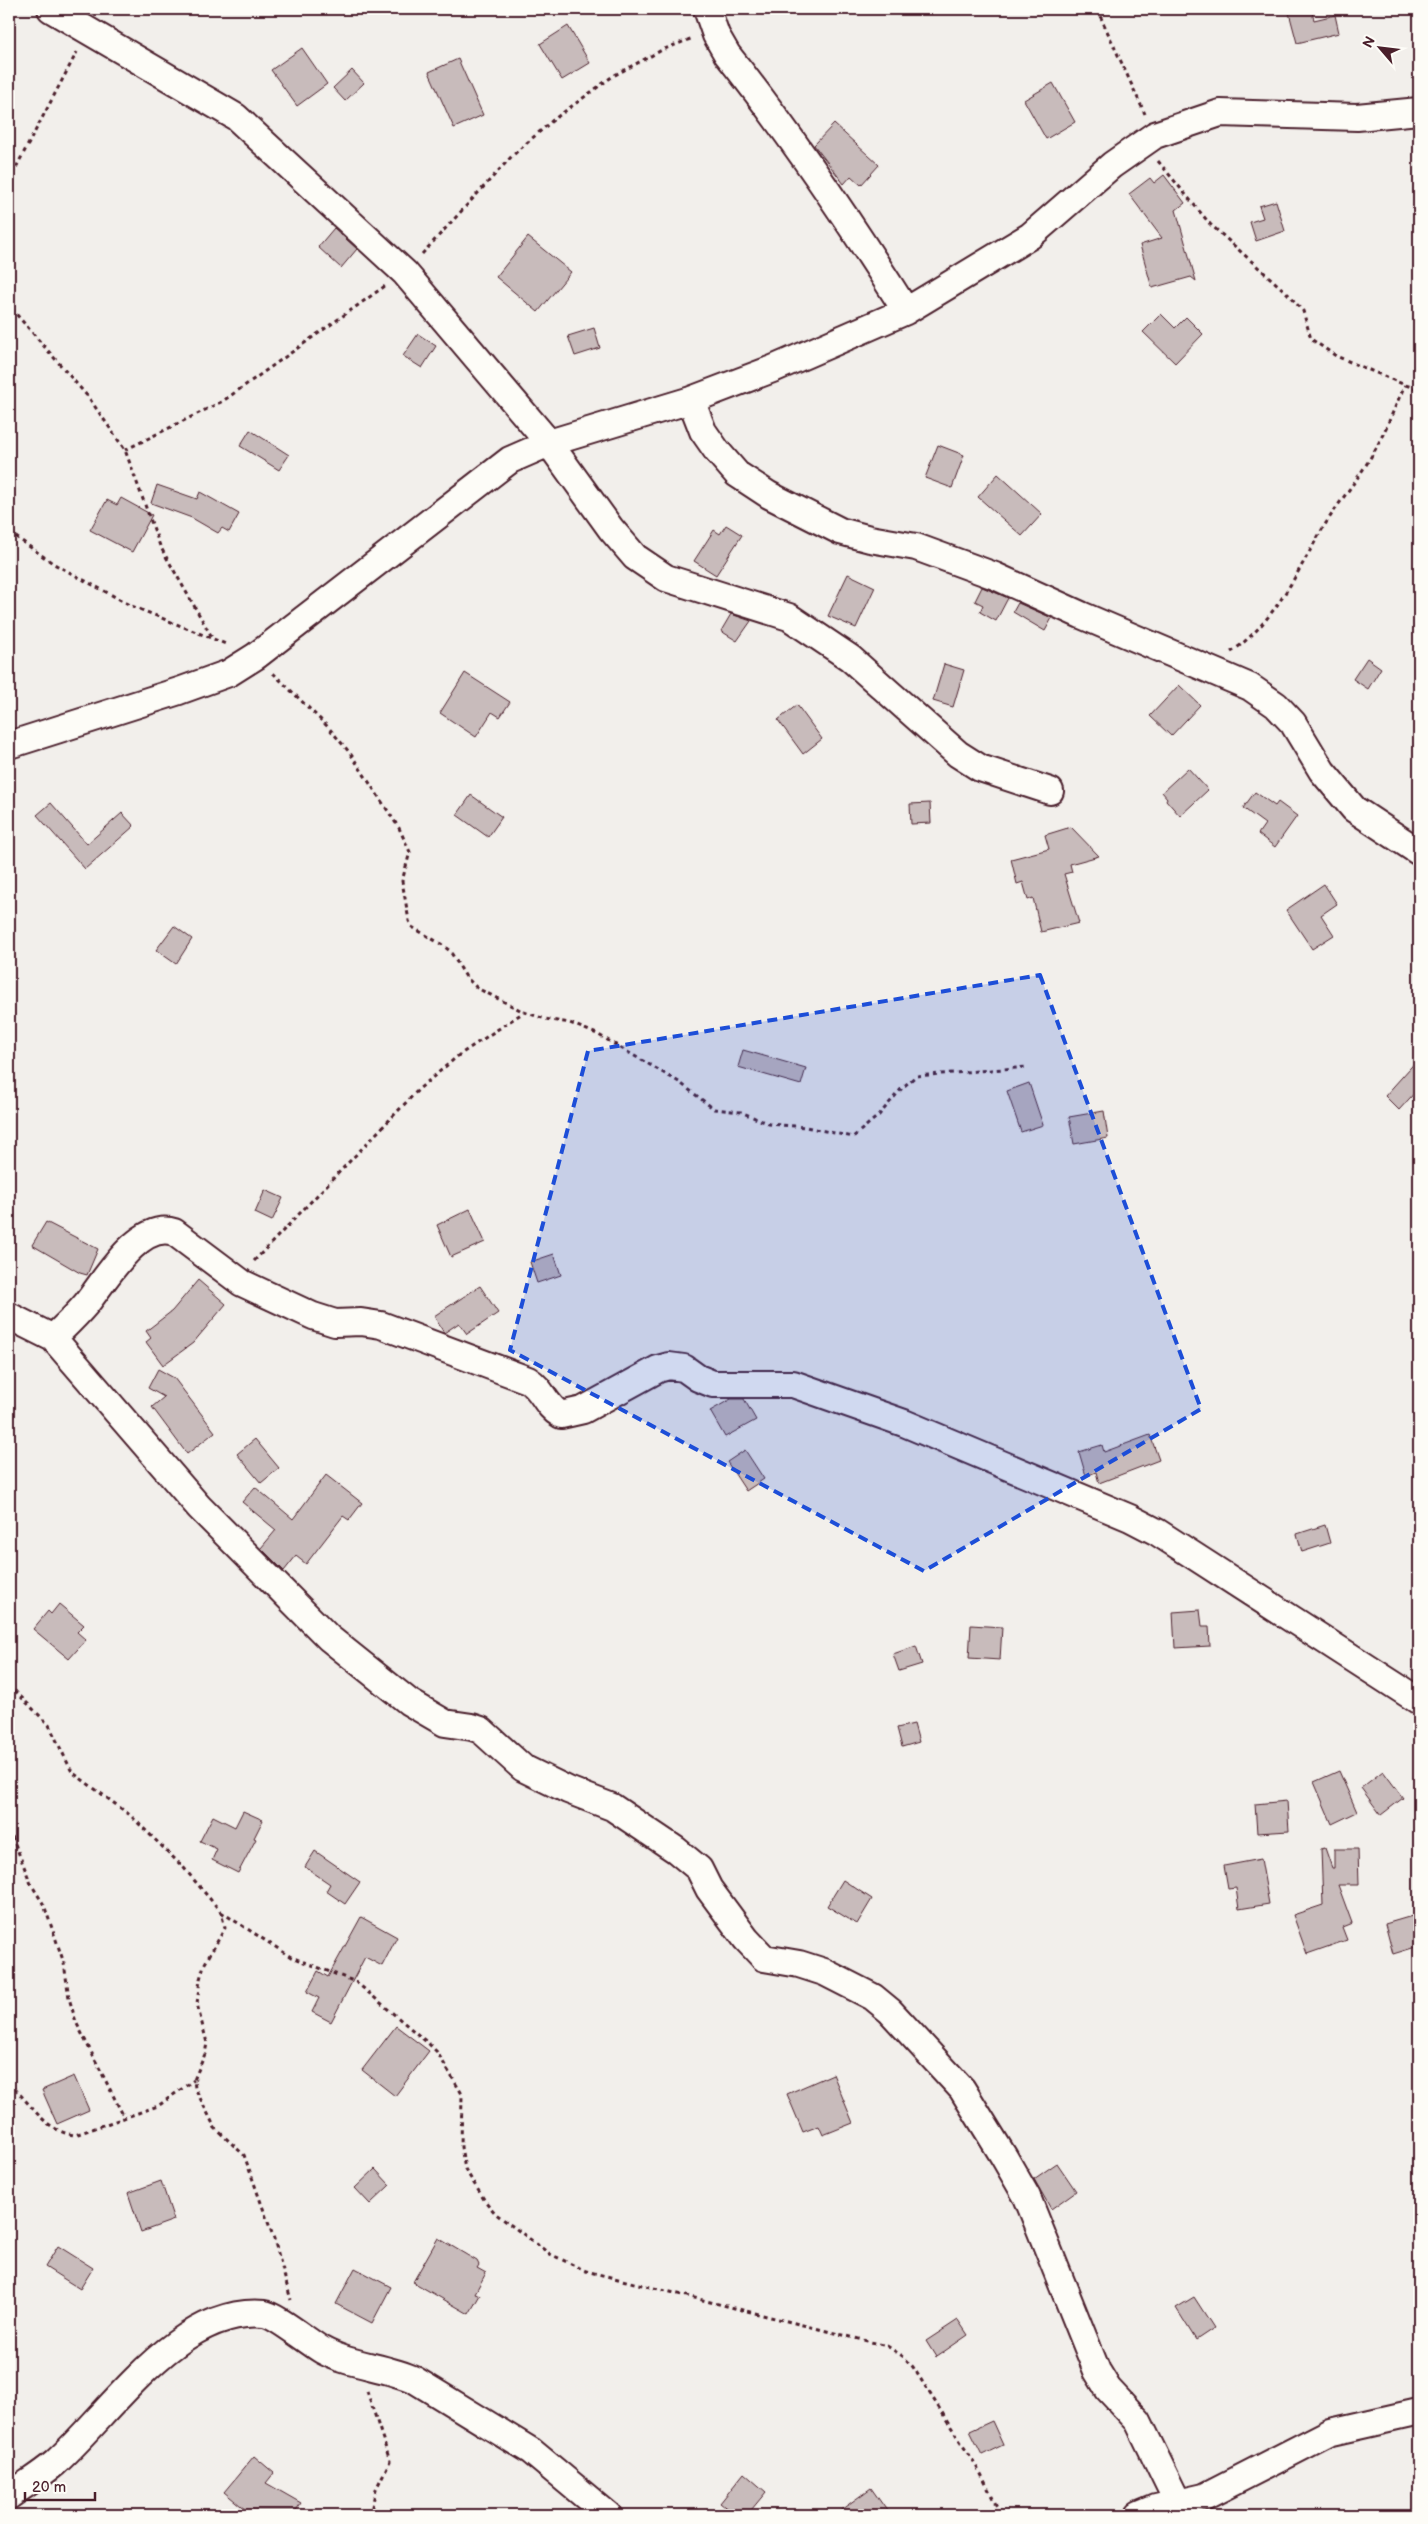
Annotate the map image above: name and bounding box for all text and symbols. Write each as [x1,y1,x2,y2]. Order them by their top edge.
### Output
north arrow [1356,22,1406,72]
text: N [1359,33,1379,51]
scale bar [25,2469,95,2501]
text: 20 m [32,2478,66,2497]

